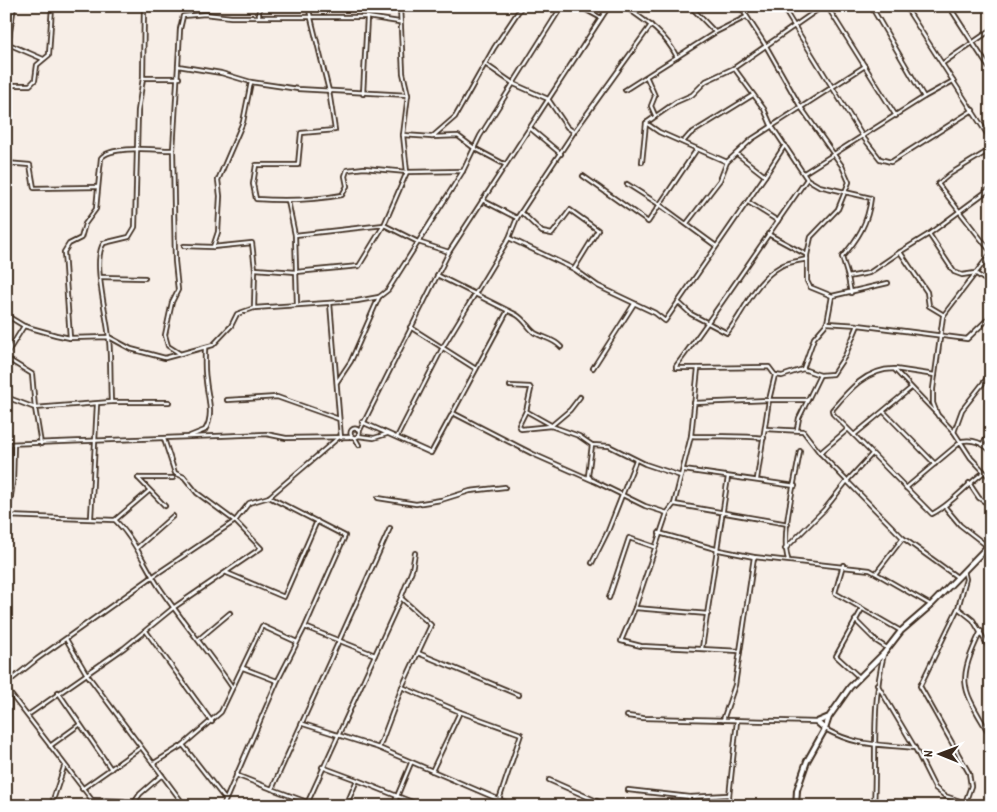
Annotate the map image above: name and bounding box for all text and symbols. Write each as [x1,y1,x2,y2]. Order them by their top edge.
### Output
north arrow [914,730,964,780]
text: N [919,750,939,757]

